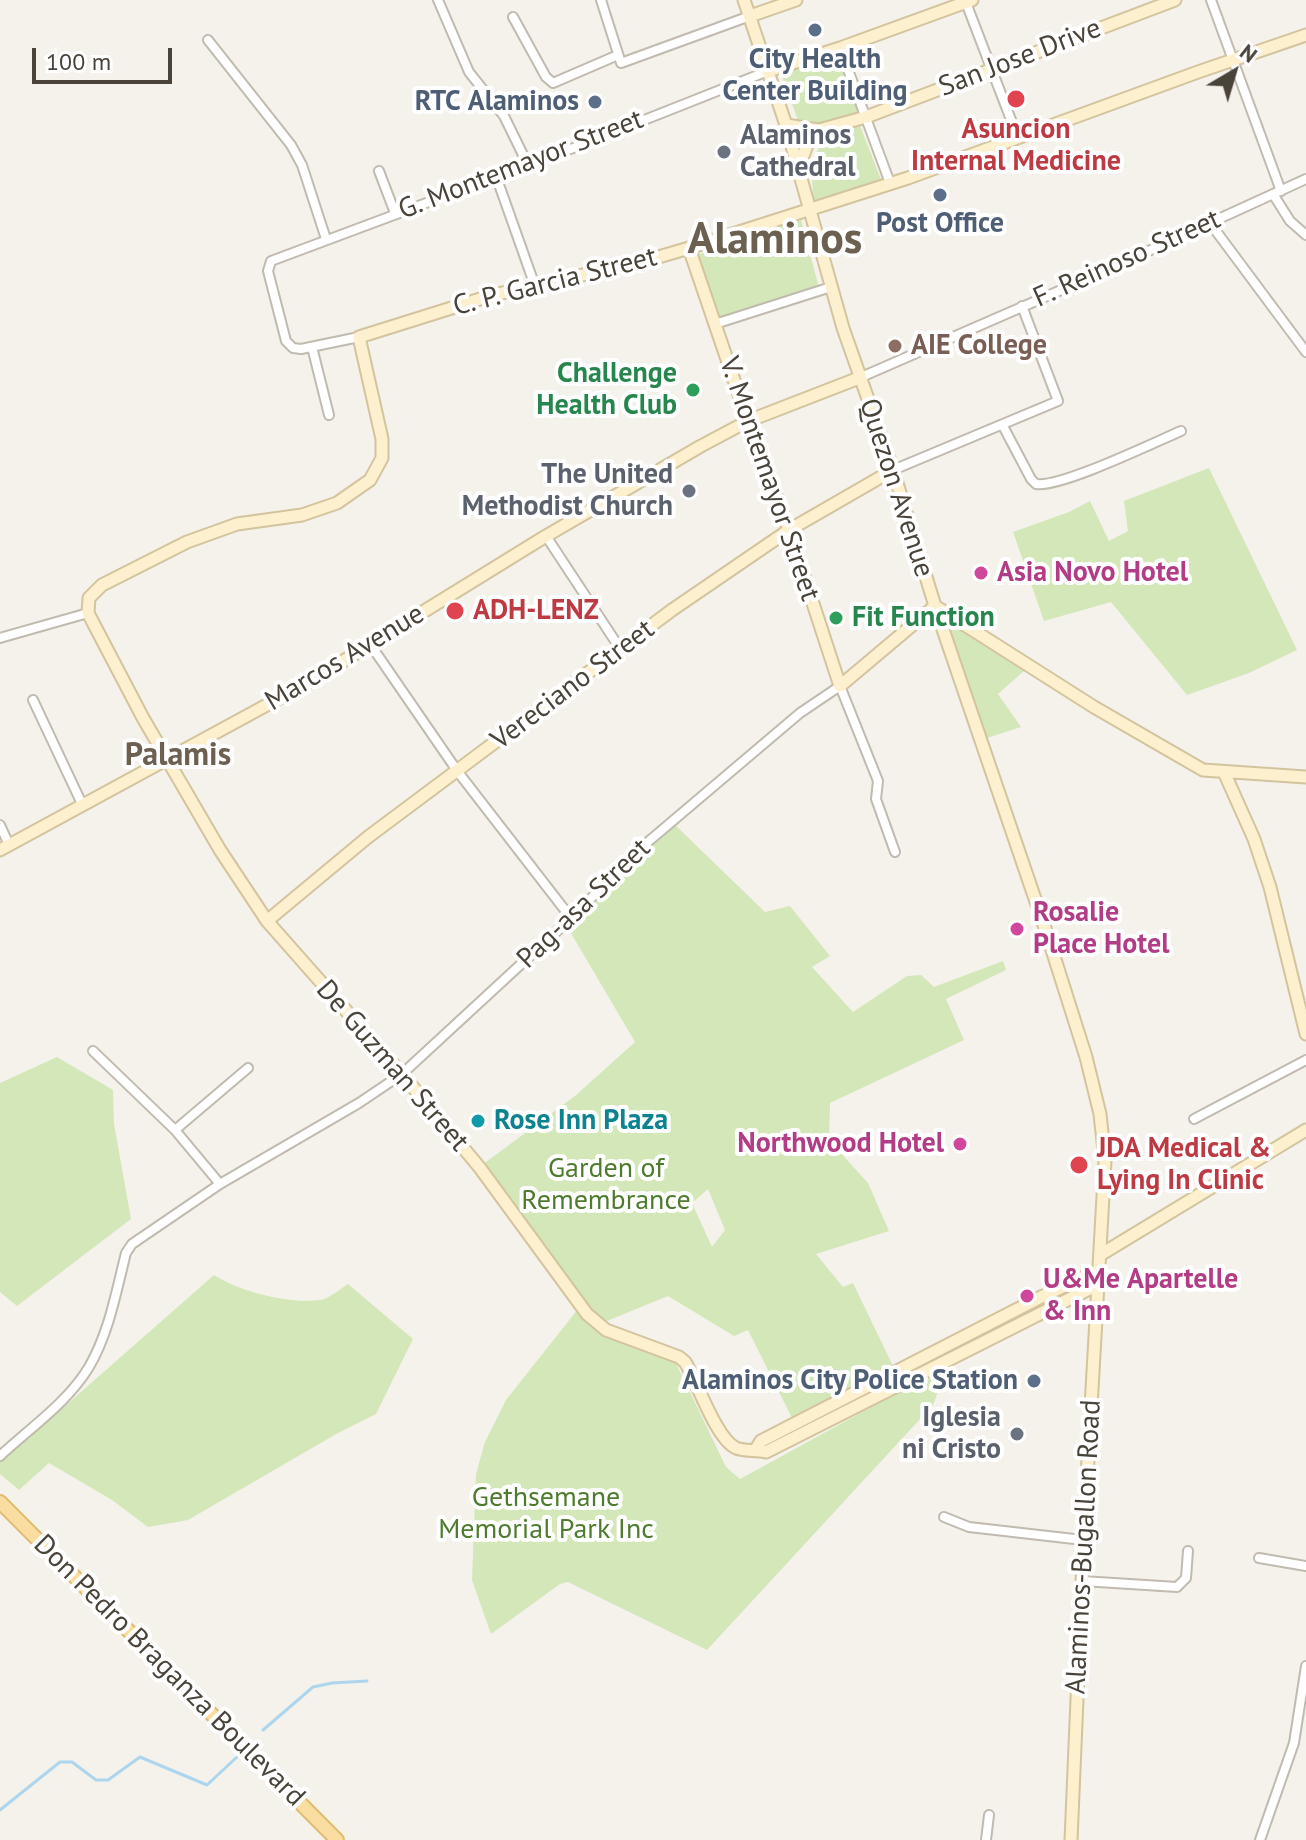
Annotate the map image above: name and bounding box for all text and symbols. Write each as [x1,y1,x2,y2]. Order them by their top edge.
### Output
street label: San Jose Drive [934,12,1106,104]
marker: City Health Center Building [806,21,824,39]
scale bar [36,32,176,82]
north arrow [1194,32,1274,112]
text: N [1234,38,1263,69]
place label: City Health Center Building [722,43,908,109]
text: 100 m [46,46,111,77]
place label: RTC Alaminos [415,85,579,119]
marker: Asuncion Internal Medicine [1005,88,1027,110]
marker: RTC Alaminos [586,93,604,111]
street label: G. Montemayor Street [394,103,648,227]
place label: Asuncion Internal Medicine [911,113,1121,179]
place label: Alaminos Cathedral [740,119,856,185]
marker: Alaminos Cathedral [715,143,733,161]
marker: Post Office [931,186,949,204]
street label: F. Reinoso Street [1028,203,1226,315]
place label: Post Office [876,207,1004,241]
district label: Alaminos [688,214,862,266]
street label: C. P. Garcia Street [450,240,660,324]
place label: AIE College [911,329,1047,363]
marker: AIE College [886,337,904,355]
street label: V. Montemayor Street [712,353,826,605]
place label: Challenge Health Club [536,357,677,423]
marker: Challenge Health Club [684,381,702,399]
street label: Quezon Avenue [851,395,941,581]
place label: The United Methodist Church [462,458,673,524]
marker: The United Methodist Church [680,482,698,500]
place label: Asia Novo Hotel [997,556,1188,590]
marker: Asia Novo Hotel [972,564,990,582]
place label: ADH-LENZ [473,594,599,628]
street label: Marcos Avenue [260,597,430,719]
marker: ADH-LENZ [444,600,466,622]
place label: Fit Function [852,601,995,635]
marker: Fit Function [827,609,845,627]
street label: Vereciano Street [485,613,661,757]
district label: Palamis [125,737,231,775]
street label: Pag-asa Street [510,832,658,976]
place label: Rosalie Place Hotel [1033,896,1169,962]
marker: Rosalie Place Hotel [1008,920,1026,938]
street label: De Guzman Street [309,974,475,1158]
place label: Rose Inn Plaza [494,1104,668,1138]
marker: Rose Inn Plaza [469,1112,487,1130]
place label: Northwood Hotel [737,1127,944,1161]
place label: JDA Medical & Lying In Clinic [1097,1132,1271,1198]
marker: Northwood Hotel [951,1135,969,1153]
park label: Garden of Remembrance [521,1152,691,1218]
marker: JDA Medical & Lying In Clinic [1068,1154,1090,1176]
place label: U&Me Apartelle & Inn [1043,1263,1238,1329]
marker: U&Me Apartelle & Inn [1018,1287,1036,1305]
place label: Alaminos City Police Station [682,1364,1018,1398]
marker: Alaminos City Police Station [1025,1372,1043,1390]
street label: Alaminos-Bugallon Road [1060,1399,1108,1695]
place label: Iglesia ni Cristo [902,1401,1001,1467]
marker: Iglesia ni Cristo [1008,1425,1026,1443]
park label: Gethsemane Memorial Park Inc [438,1481,654,1547]
street label: Don Pedro Braganza Boulevard [26,1528,312,1814]

